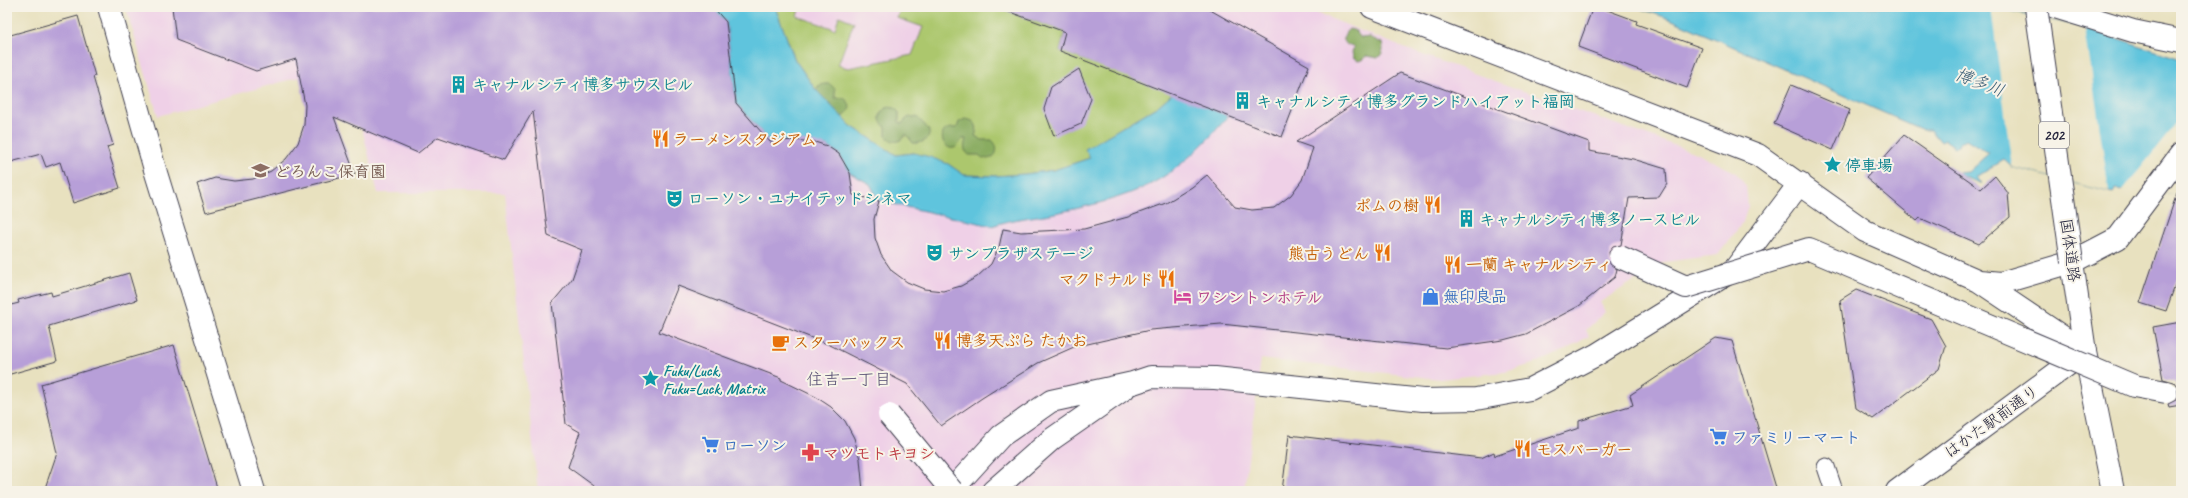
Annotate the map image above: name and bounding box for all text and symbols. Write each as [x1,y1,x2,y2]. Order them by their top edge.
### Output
water label: 博多川 [1952,64,2007,101]
building icon: キャナルシティ博多サウスビル [449,74,469,94]
place label: キャナルシティ博多サウスビル [472,75,693,95]
building icon: キャナルシティ博多グランドハイアット福岡 [1233,91,1253,111]
place label: キャナルシティ博多グランドハイアット福岡 [1256,92,1575,112]
road number: 202 [2039,122,2069,148]
restaurant icon: ラーメンスタジアム [650,129,670,149]
place label: ラーメンスタジアム [673,130,817,150]
place icon: 停車場 [1822,155,1842,175]
place label: 停車場 [1845,156,1893,176]
school or university icon: どろんこ保育園 [251,161,271,181]
place label: どろんこ保育園 [274,162,386,182]
theatre icon: ローソン・ユナイテッドシネマ [665,188,685,208]
place label: ローソン・ユナイテッドシネマ [688,189,912,209]
restaurant icon: ポムの樹 [1422,195,1442,215]
place label: ポムの樹 [1355,196,1419,216]
building icon: キャナルシティ博多ノースビル [1456,209,1476,229]
place label: キャナルシティ博多ノースビル [1479,210,1700,230]
street label: 国体道路 [2056,217,2084,283]
theatre icon: サンプラザステージ [925,243,945,263]
restaurant icon: 熊古うどん [1372,243,1392,263]
place label: サンプラザステージ [948,244,1093,264]
place label: 熊古うどん [1288,244,1369,264]
restaurant icon: 一蘭 キャナルシティ [1443,254,1463,274]
place label: 一蘭 キャナルシティ [1466,255,1613,275]
restaurant icon: マクドナルド [1157,269,1177,289]
place label: マクドナルド [1059,270,1154,290]
shop icon: 無印良品 [1420,286,1440,306]
hotel icon: ワシントンホテル [1173,287,1193,307]
place label: 無印良品 [1443,287,1507,307]
place label: ワシントンホテル [1196,288,1323,308]
restaurant icon: 博多天ぷら たかお [933,330,953,350]
place label: 博多天ぷら たかお [956,331,1088,351]
cafe icon: スターバックス [770,332,790,352]
place label: スターバックス [793,333,905,353]
place label: Fuku/Luck, Fuku=Luck, Matrix [663,361,766,399]
place icon: Fuku/Luck, Fuku=Luck, Matrix [640,369,660,389]
district label: 住吉一丁目 [807,369,892,390]
street label: はかた駅前通り [1940,381,2043,463]
supermarket icon: ファミリーマート [1709,427,1729,447]
place label: ファミリーマート [1732,428,1861,448]
supermarket icon: ローソン [700,435,720,455]
place label: ローソン [723,436,787,456]
restaurant icon: モスバーガー [1513,439,1533,459]
place label: モスバーガー [1536,440,1632,460]
pharmacy icon: マツモトキヨシ [800,443,820,463]
place label: マツモトキヨシ [823,444,935,464]

